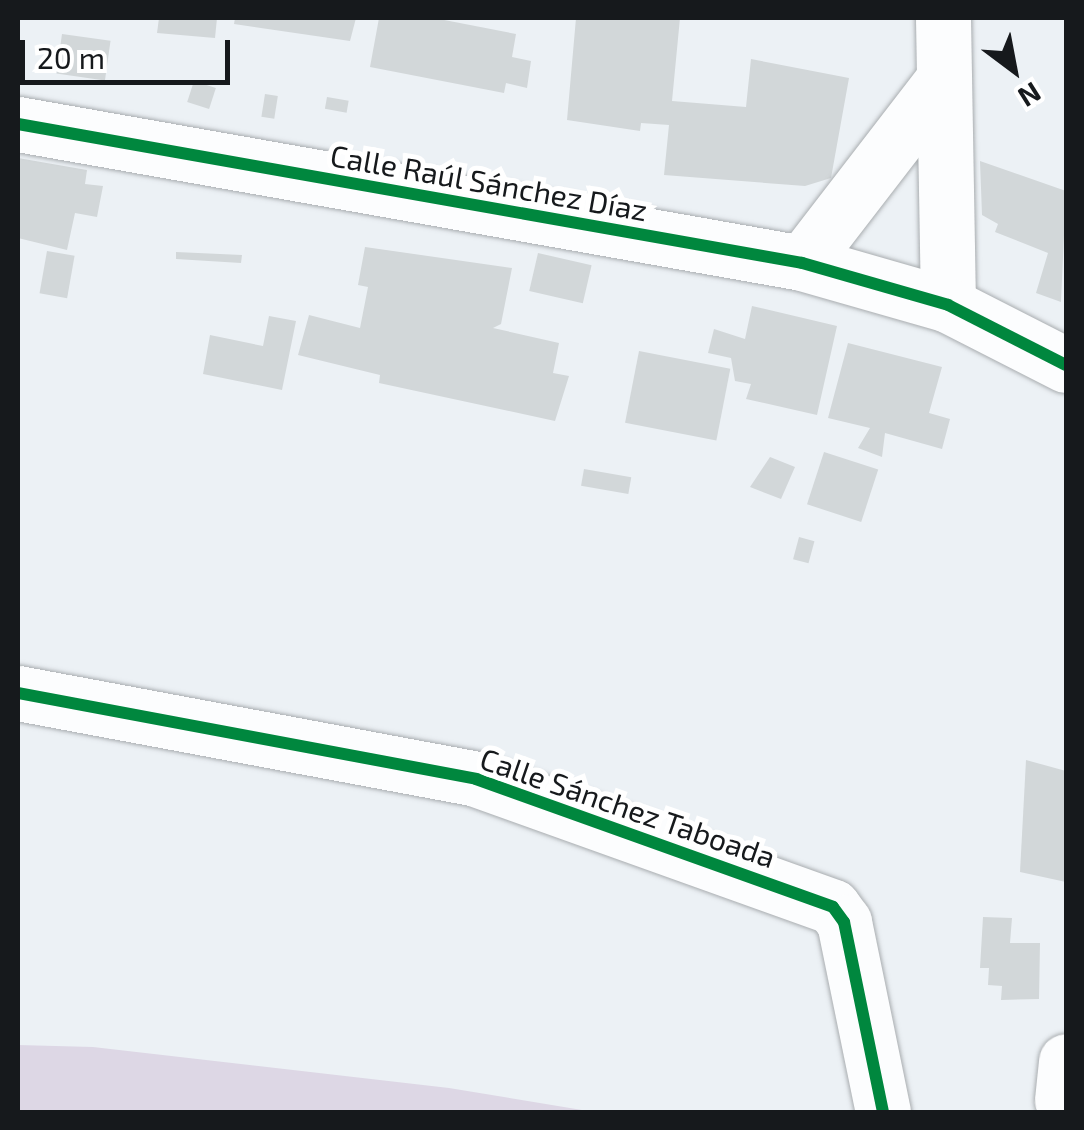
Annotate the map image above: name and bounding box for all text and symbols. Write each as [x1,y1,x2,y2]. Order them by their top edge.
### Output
scale bar [25,20,235,82]
north arrow [964,20,1064,120]
text: 20 m [37,39,105,75]
text: N [1012,76,1047,115]
street label: Calle Raúl Sánchez Díaz [327,136,651,228]
street label: Calle Sánchez Taboada [475,739,781,875]

